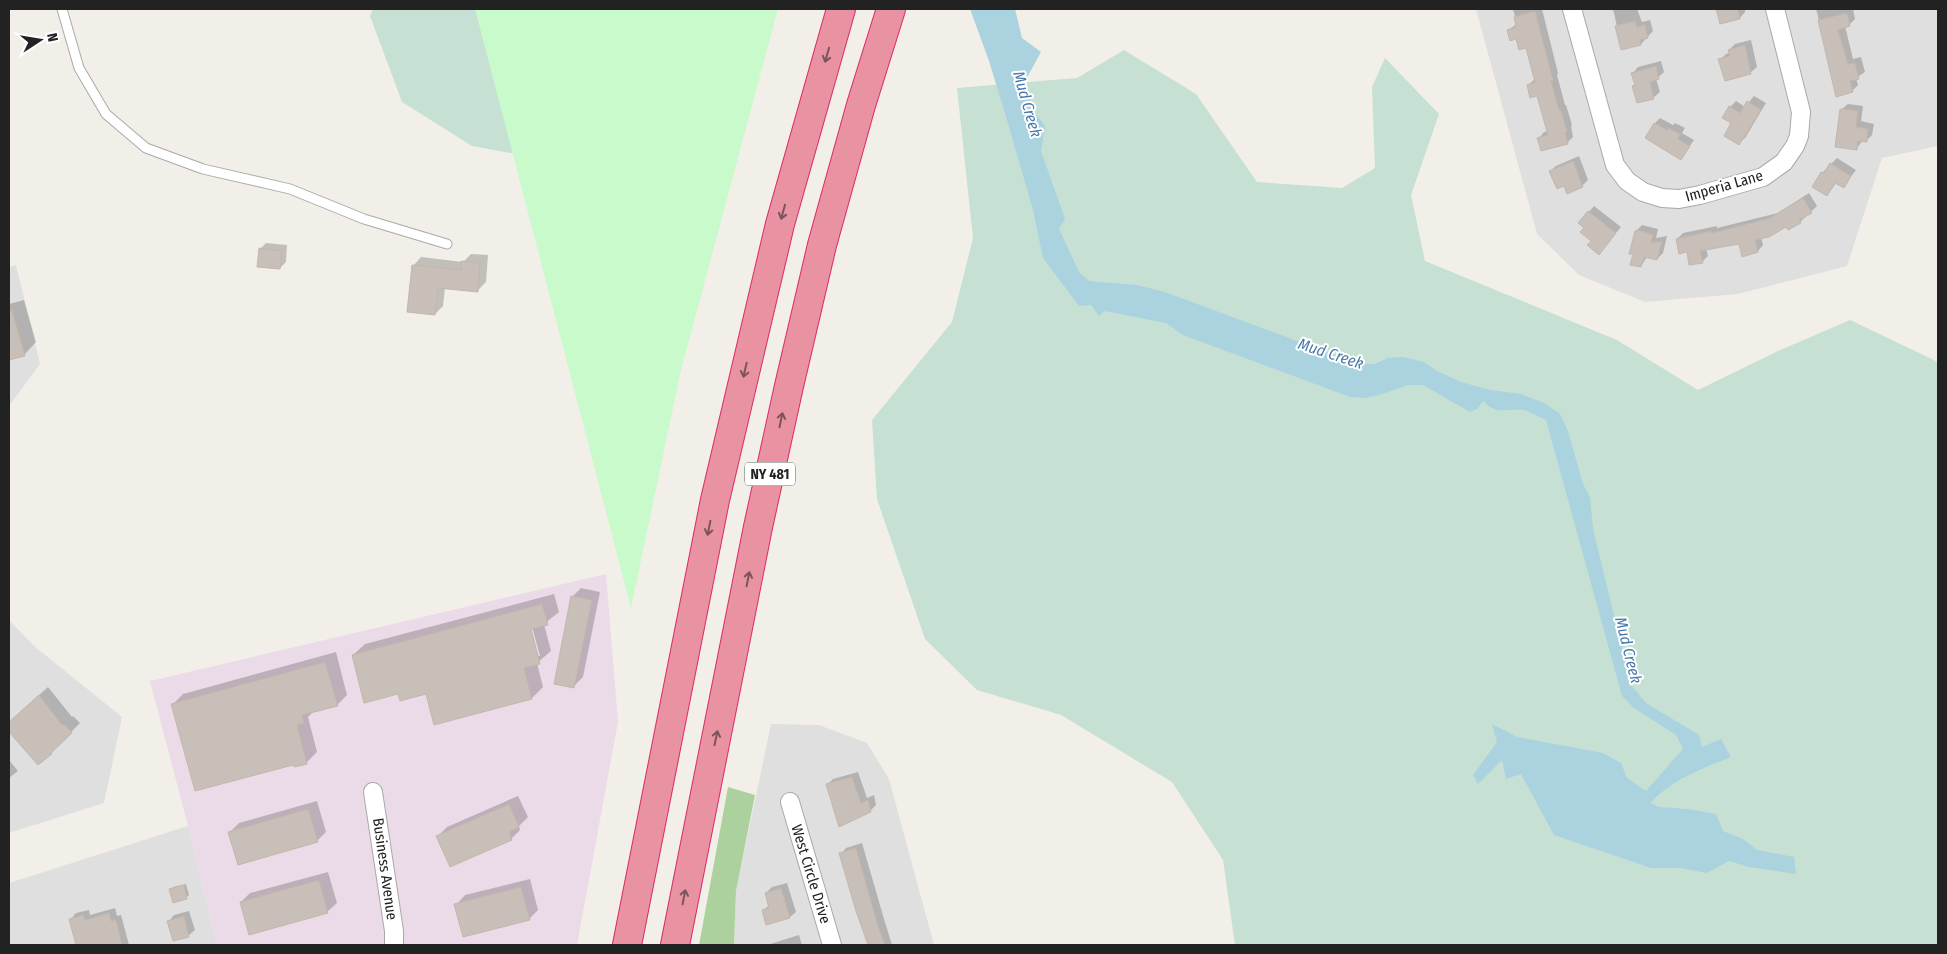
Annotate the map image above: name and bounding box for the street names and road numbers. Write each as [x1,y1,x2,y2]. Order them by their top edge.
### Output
street label: Imperia Lane [1683,166,1765,206]
road number: NY 481 [745,462,795,486]
street label: Business Avenue [369,817,401,921]
street label: West Circle Drive [787,822,835,926]

